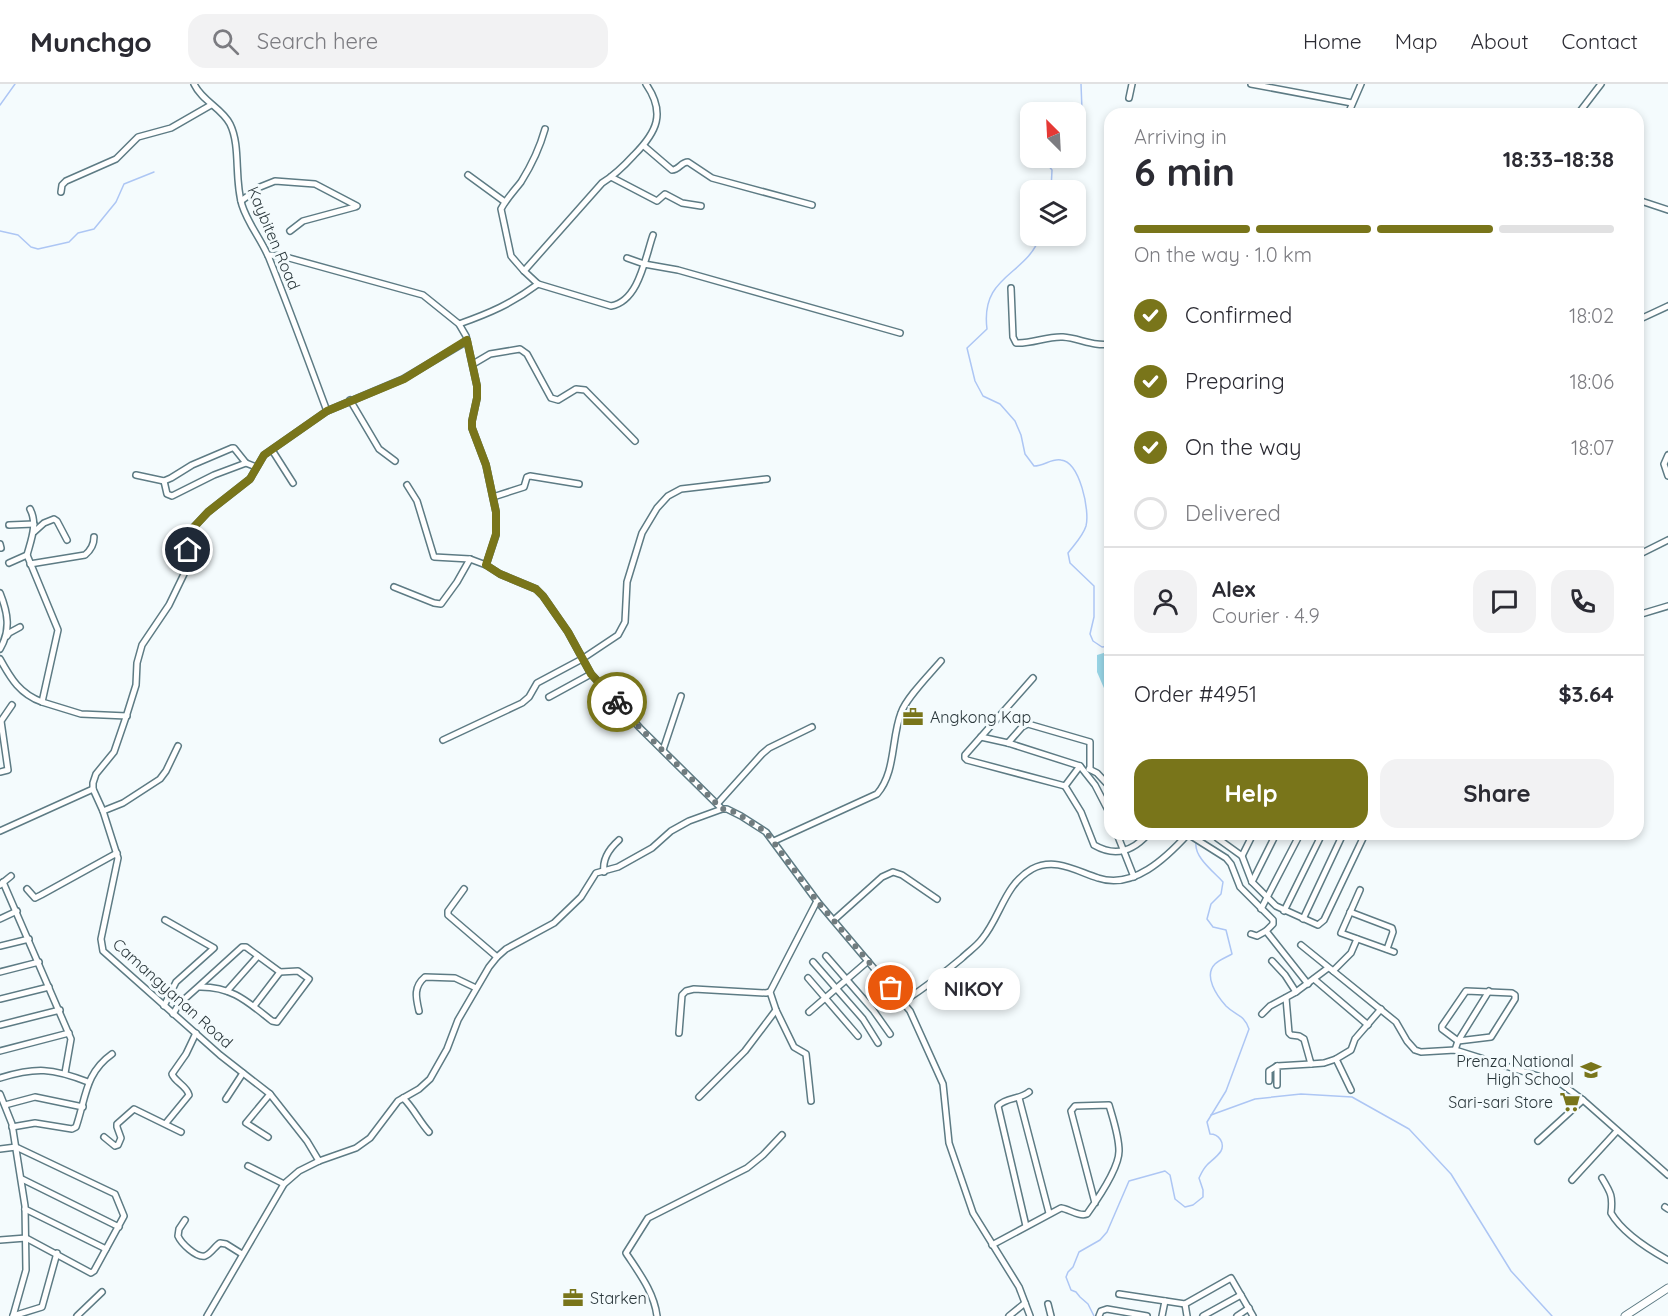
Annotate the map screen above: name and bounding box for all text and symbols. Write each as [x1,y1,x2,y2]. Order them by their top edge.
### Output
search box [188,14,608,68]
text: Munchgo [30,24,152,59]
icon: search [209,25,242,58]
text: Search here [257,27,378,55]
text: Home [1303,28,1362,54]
text: Map [1395,28,1438,54]
text: About [1471,28,1529,54]
text: Contact [1562,28,1638,54]
north arrow [1020,102,1086,168]
map controls [1020,102,1086,246]
text: Arriving in [1134,124,1227,149]
text: 18:33–18:38 [1503,145,1614,173]
text: 6 min [1134,147,1235,196]
button: layers [1020,180,1086,246]
street label: Kaybiten Road [243,183,305,293]
text: On the way · 1.0 km [1134,242,1312,267]
icon: check [1134,299,1167,332]
text: Confirmed [1185,301,1292,329]
text: 18:02 [1569,303,1614,328]
icon: check [1134,365,1167,398]
text: Preparing [1185,367,1285,395]
text: 18:06 [1569,369,1614,394]
icon: check [1134,431,1167,464]
text: On the way [1185,433,1301,461]
text: 18:07 [1571,435,1614,460]
text: Delivered [1185,499,1281,527]
pin [162,524,213,575]
icon: home [171,533,204,566]
button: person [1134,570,1197,633]
button: chat [1473,570,1536,633]
button: phone [1551,570,1614,633]
text: Alex [1212,575,1255,603]
text: Courier · 4.9 [1212,603,1320,628]
courier [587,672,647,732]
text: Order #4951 [1134,680,1257,708]
text: $3.64 [1558,680,1614,708]
icon: bike [601,686,634,719]
office icon: Angkong Kap [901,705,925,729]
place label: Angkong Kap [930,707,1031,727]
button: Help [1134,759,1368,828]
button: Share [1380,759,1614,828]
street label: Camangyanan Road [109,934,237,1052]
pin [865,962,916,1013]
callout: NIKOY [927,967,1020,1009]
icon: bag [874,971,907,1004]
text: NIKOY [944,976,1003,1001]
place label: Prenza National High School [1456,1051,1574,1089]
school or university icon: Prenza National High School [1579,1058,1603,1082]
supermarket icon: Sari-sari Store [1558,1090,1582,1114]
place label: Sari-sari Store [1448,1092,1553,1112]
office icon: Starken [561,1286,585,1310]
place label: Starken [590,1288,647,1308]

